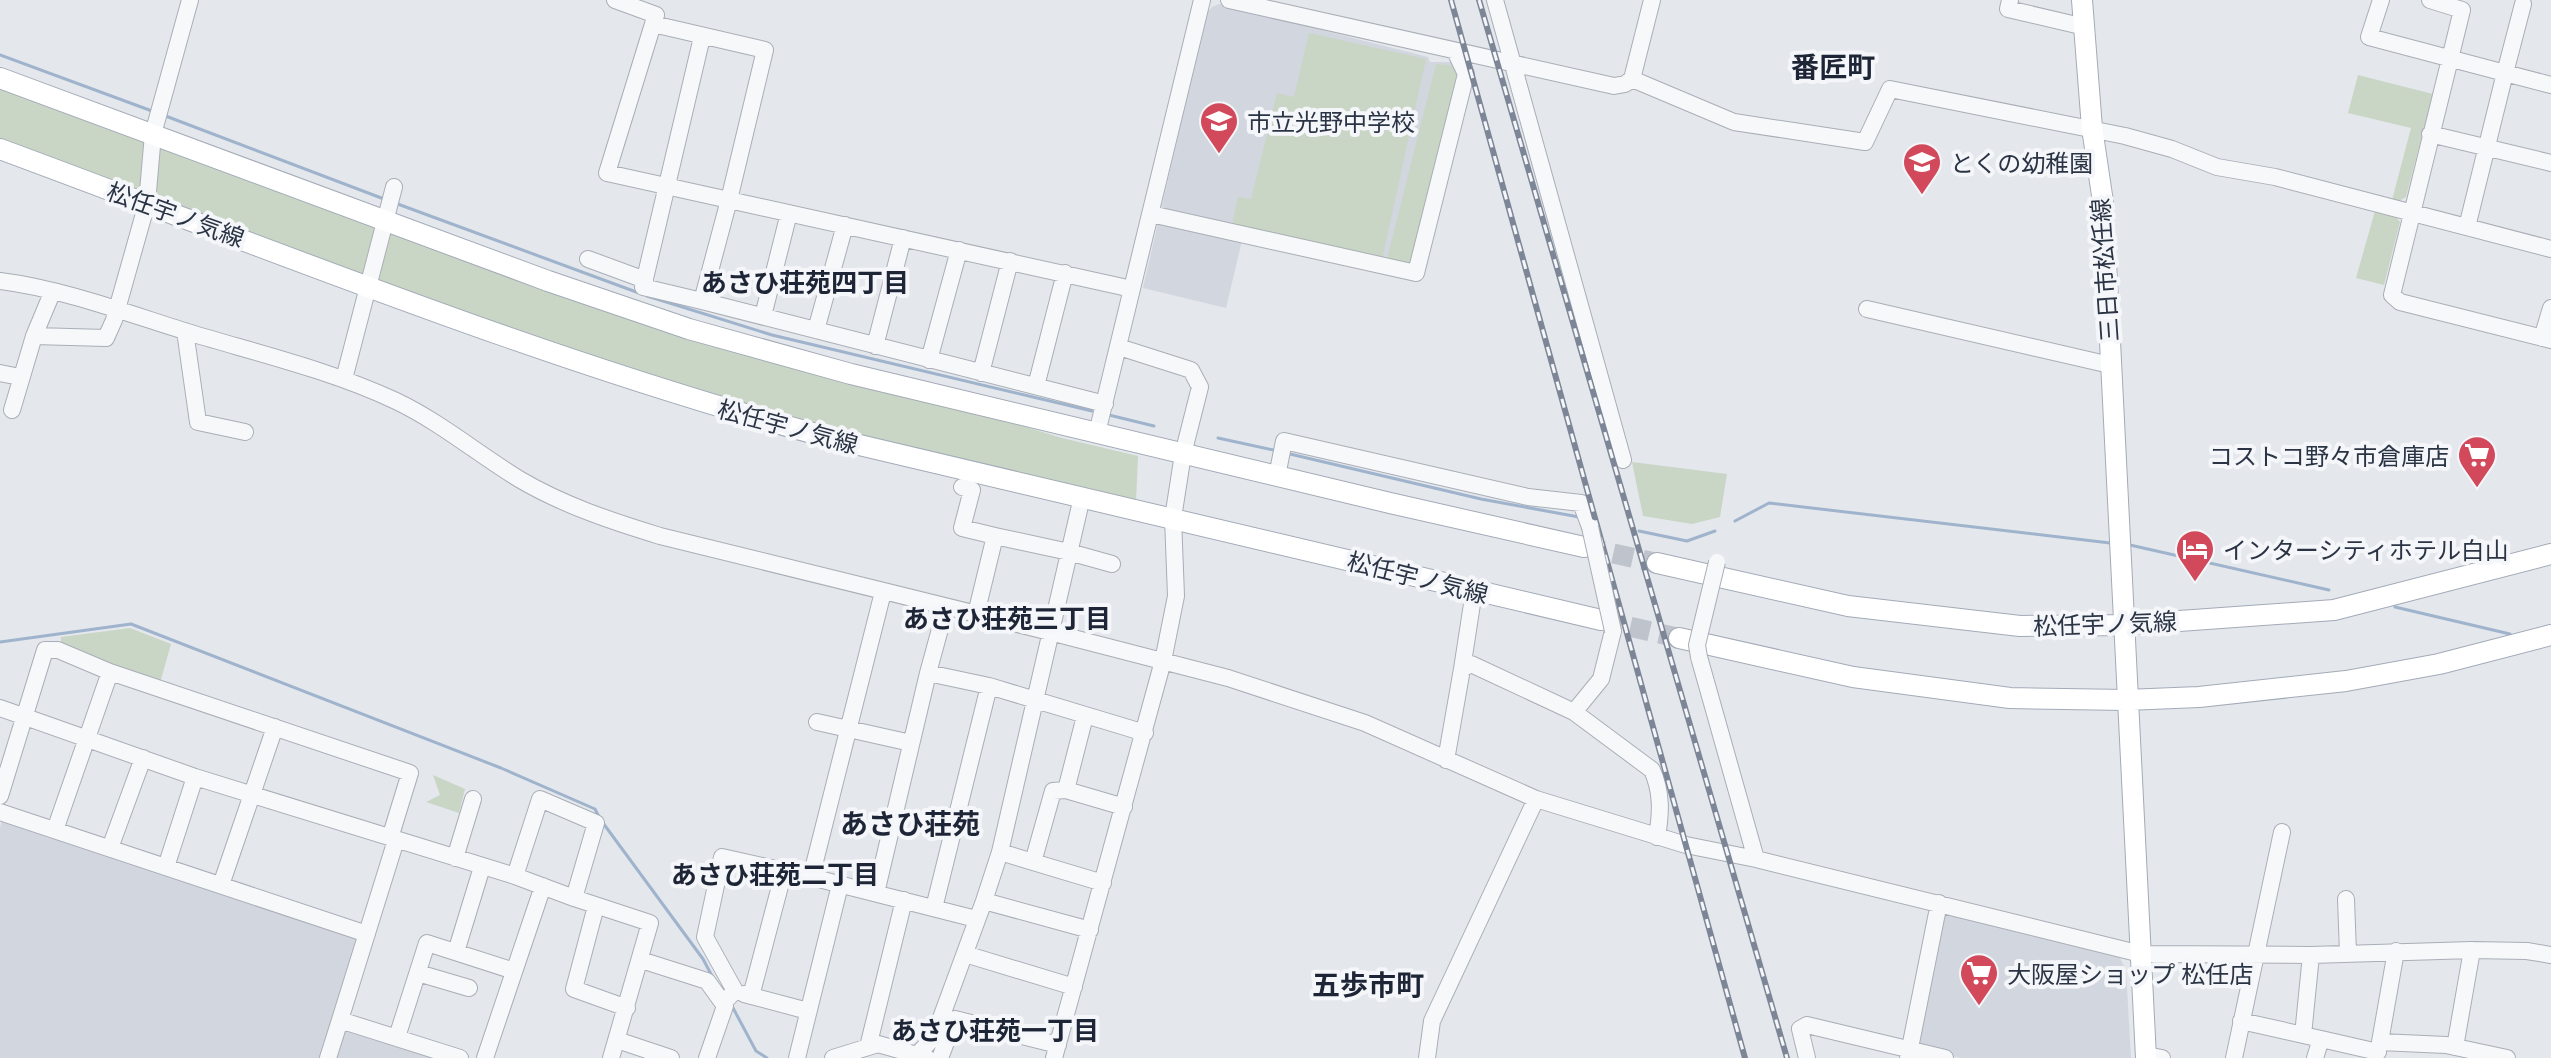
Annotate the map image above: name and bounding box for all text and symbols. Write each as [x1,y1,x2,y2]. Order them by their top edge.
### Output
district label: 番匠町 [1791,49,1875,83]
school or university icon: 市立光野中学校 [1198,100,1240,155]
place label: 市立光野中学校 [1247,107,1415,136]
school or university icon: とくの幼稚園 [1901,141,1943,196]
place label: とくの幼稚園 [1950,148,2093,177]
street label: 松任宇ノ気線 [103,176,249,252]
street label: 三日市松任線 [2085,197,2123,343]
district label: あさひ荘苑四丁目 [701,266,909,298]
street label: 松任宇ノ気線 [715,393,861,459]
supermarket icon: コストコ野々市倉庫店 [2456,434,2498,489]
place label: コストコ野々市倉庫店 [2209,441,2449,470]
hotel icon: インターシティホテル白山 [2174,528,2216,583]
place label: インターシティホテル白山 [2223,535,2509,564]
street label: 松任宇ノ気線 [1345,546,1491,608]
district label: あさひ荘苑三丁目 [903,602,1111,634]
street label: 松任宇ノ気線 [2033,606,2177,640]
district label: あさひ荘苑 [840,806,980,840]
district label: あさひ荘苑二丁目 [671,858,879,890]
supermarket icon: 大阪屋ショップ 松任店 [1958,952,2000,1007]
place label: 大阪屋ショップ 松任店 [2007,959,2253,988]
district label: 五歩市町 [1312,967,1424,1001]
district label: あさひ荘苑一丁目 [891,1014,1099,1046]

